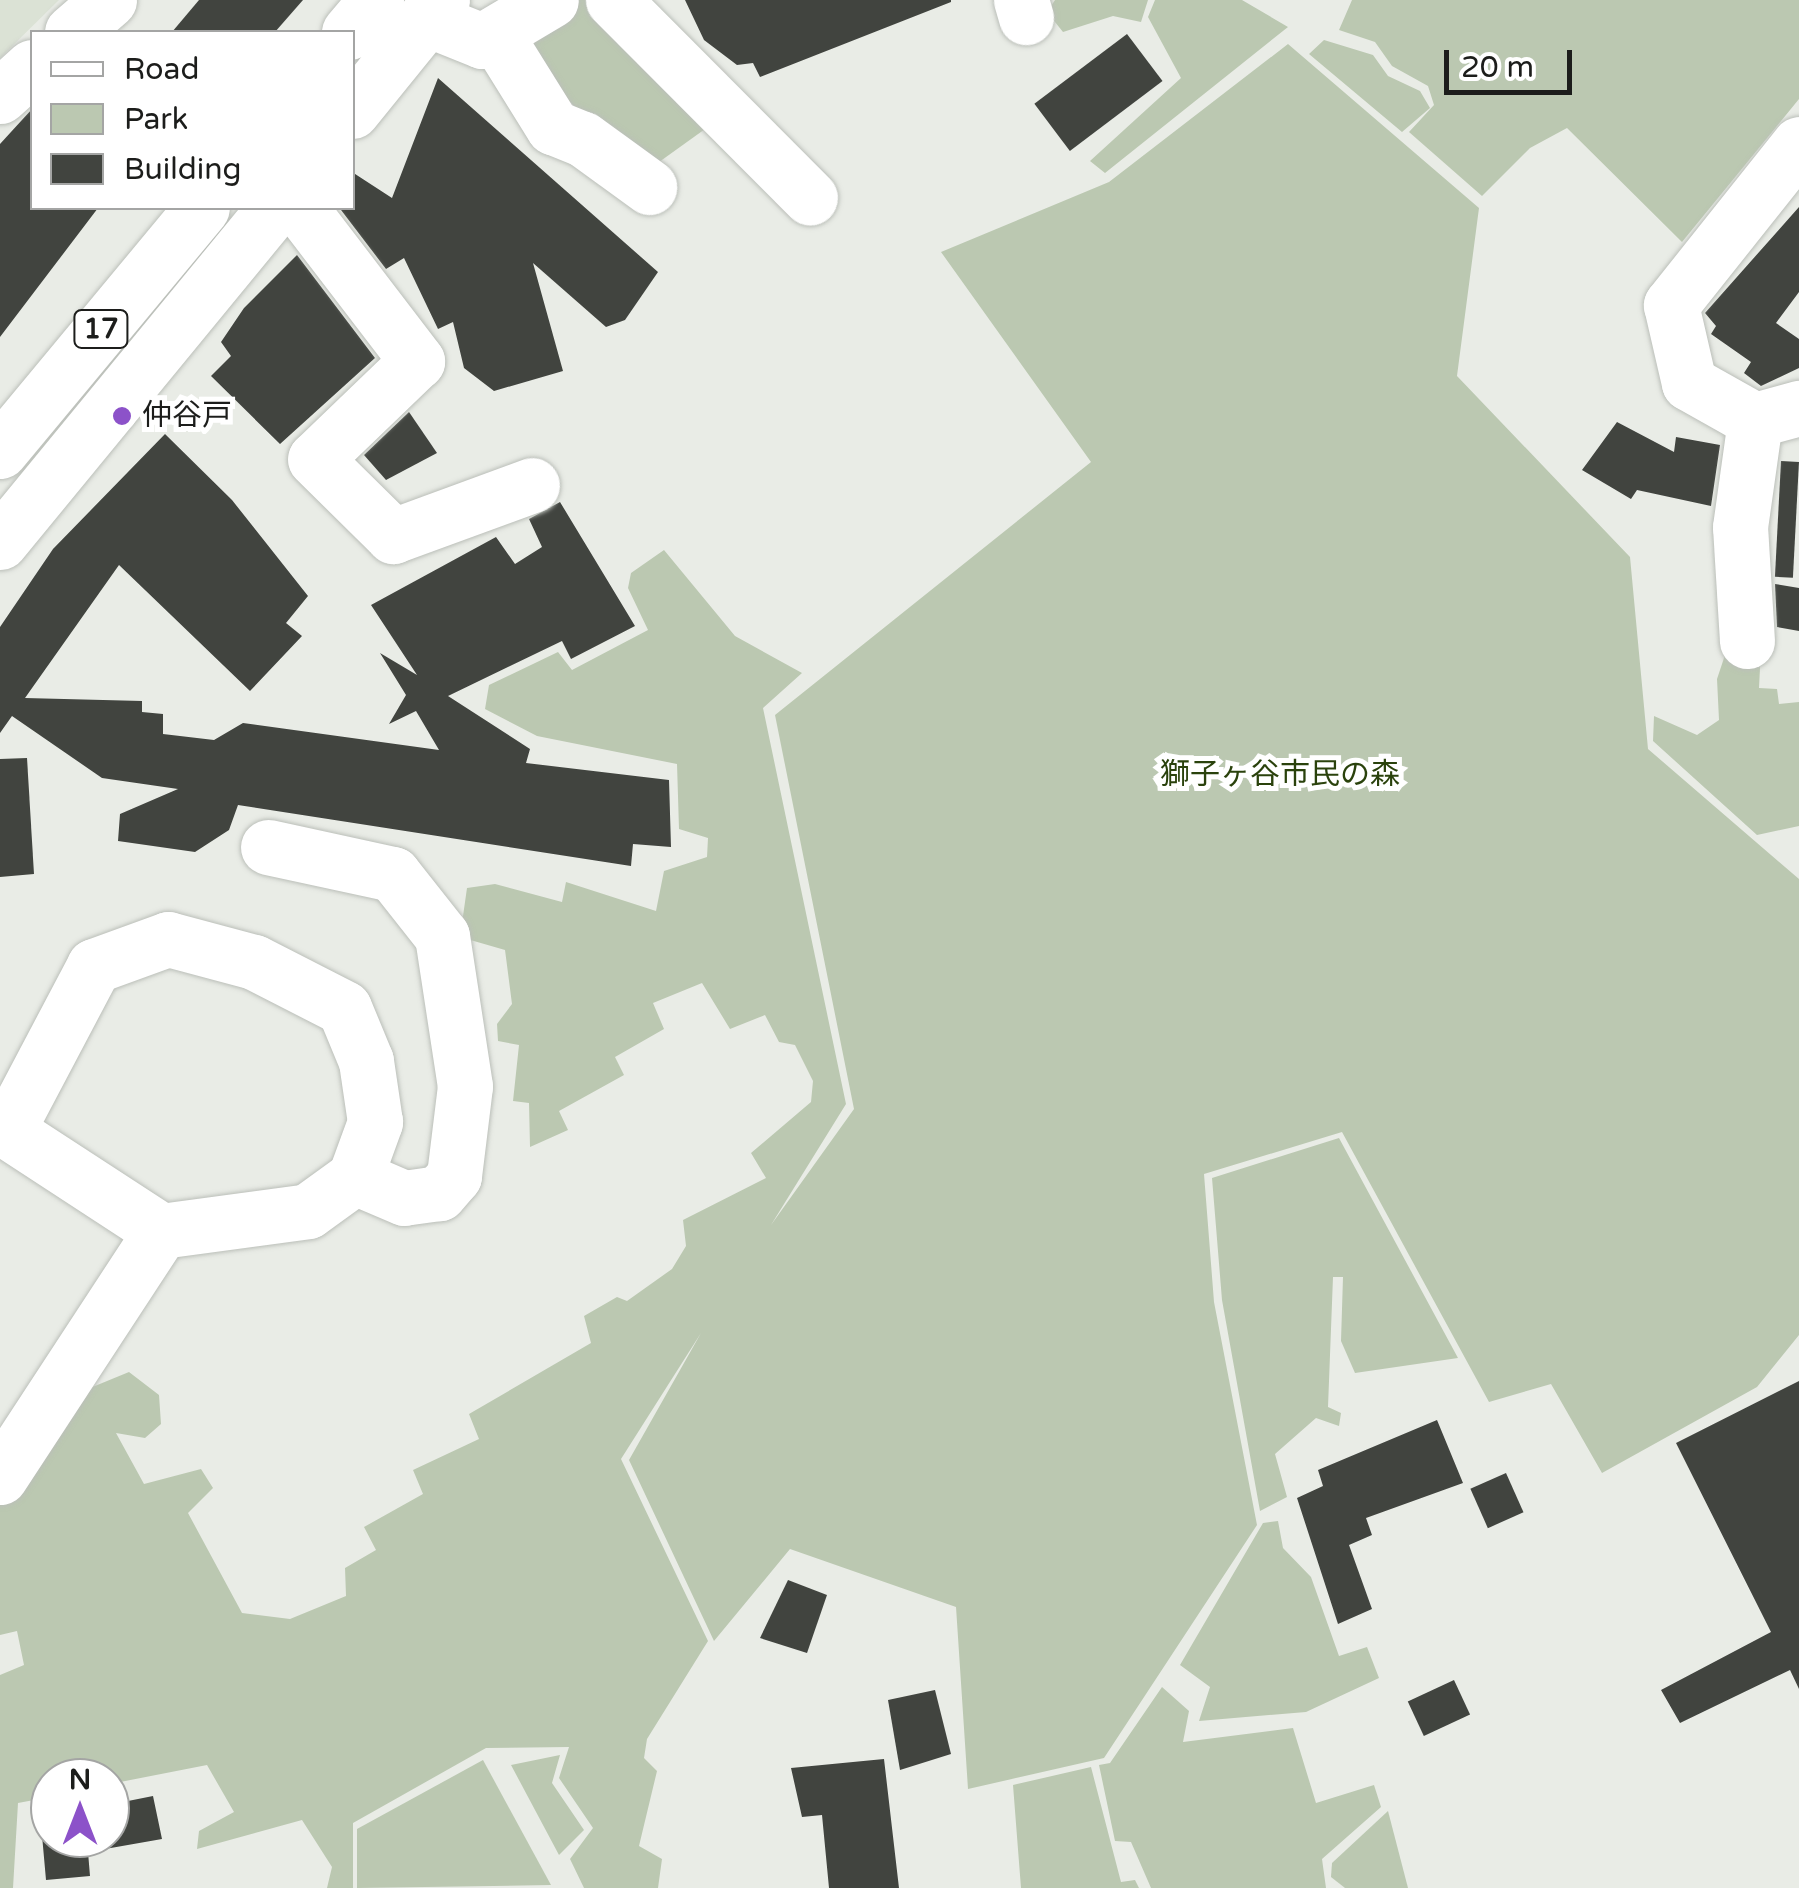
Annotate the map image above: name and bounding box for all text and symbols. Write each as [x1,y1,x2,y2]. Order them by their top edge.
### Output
legend [30,30,355,210]
scale bar [1449,30,1576,92]
text: 20 m [1461,49,1534,86]
text: Road [124,51,199,88]
text: Park [124,101,188,138]
text: Building [124,151,241,188]
road number: 17 [71,306,131,352]
place label: 仲谷戸 [142,398,232,434]
marker: 仲谷戸 [111,405,133,427]
park label: 獅子ヶ谷市民の森 [1160,757,1400,793]
north arrow [30,1758,130,1858]
text: N [69,1763,91,1797]

